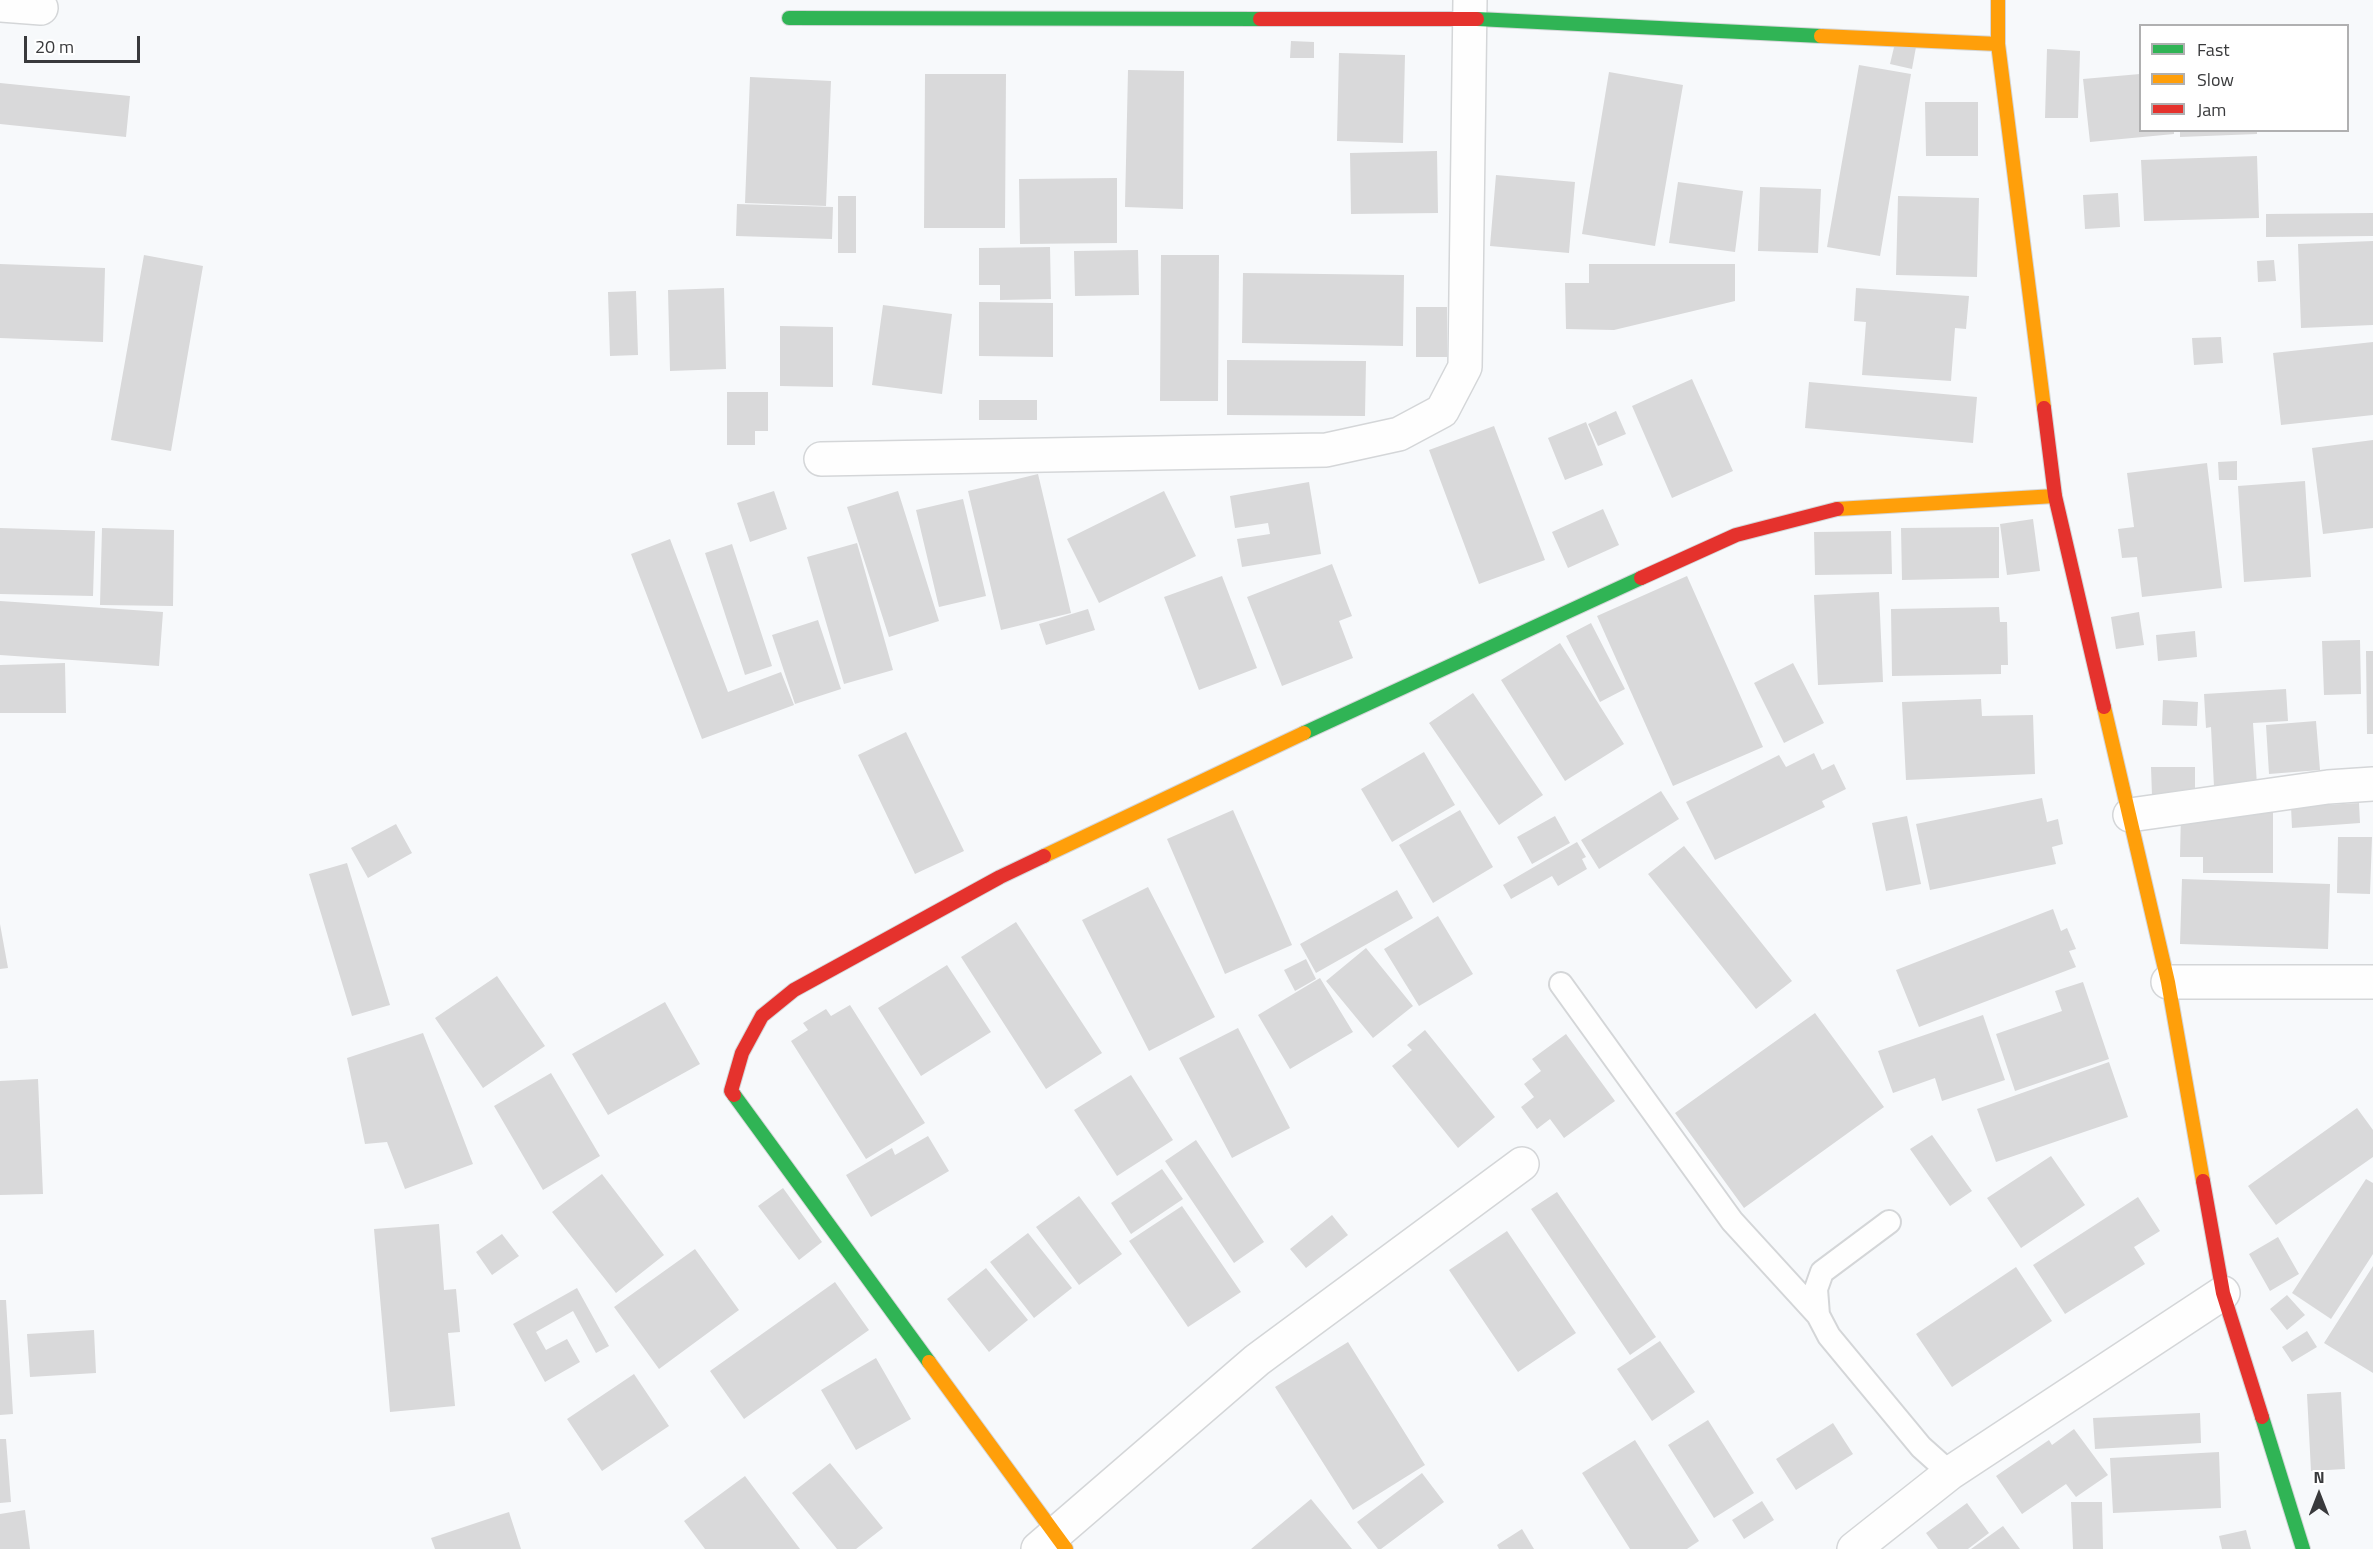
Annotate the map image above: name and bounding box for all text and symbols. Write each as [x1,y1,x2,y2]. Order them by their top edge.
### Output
scale bar [27,24,142,62]
legend [2139,24,2349,132]
text: 20 m [35,33,74,60]
text: Fast [2197,36,2230,63]
text: Slow [2197,66,2234,93]
text: Jam [2197,96,2226,123]
north arrow [2289,1465,2349,1525]
text: N [2313,1465,2325,1489]

